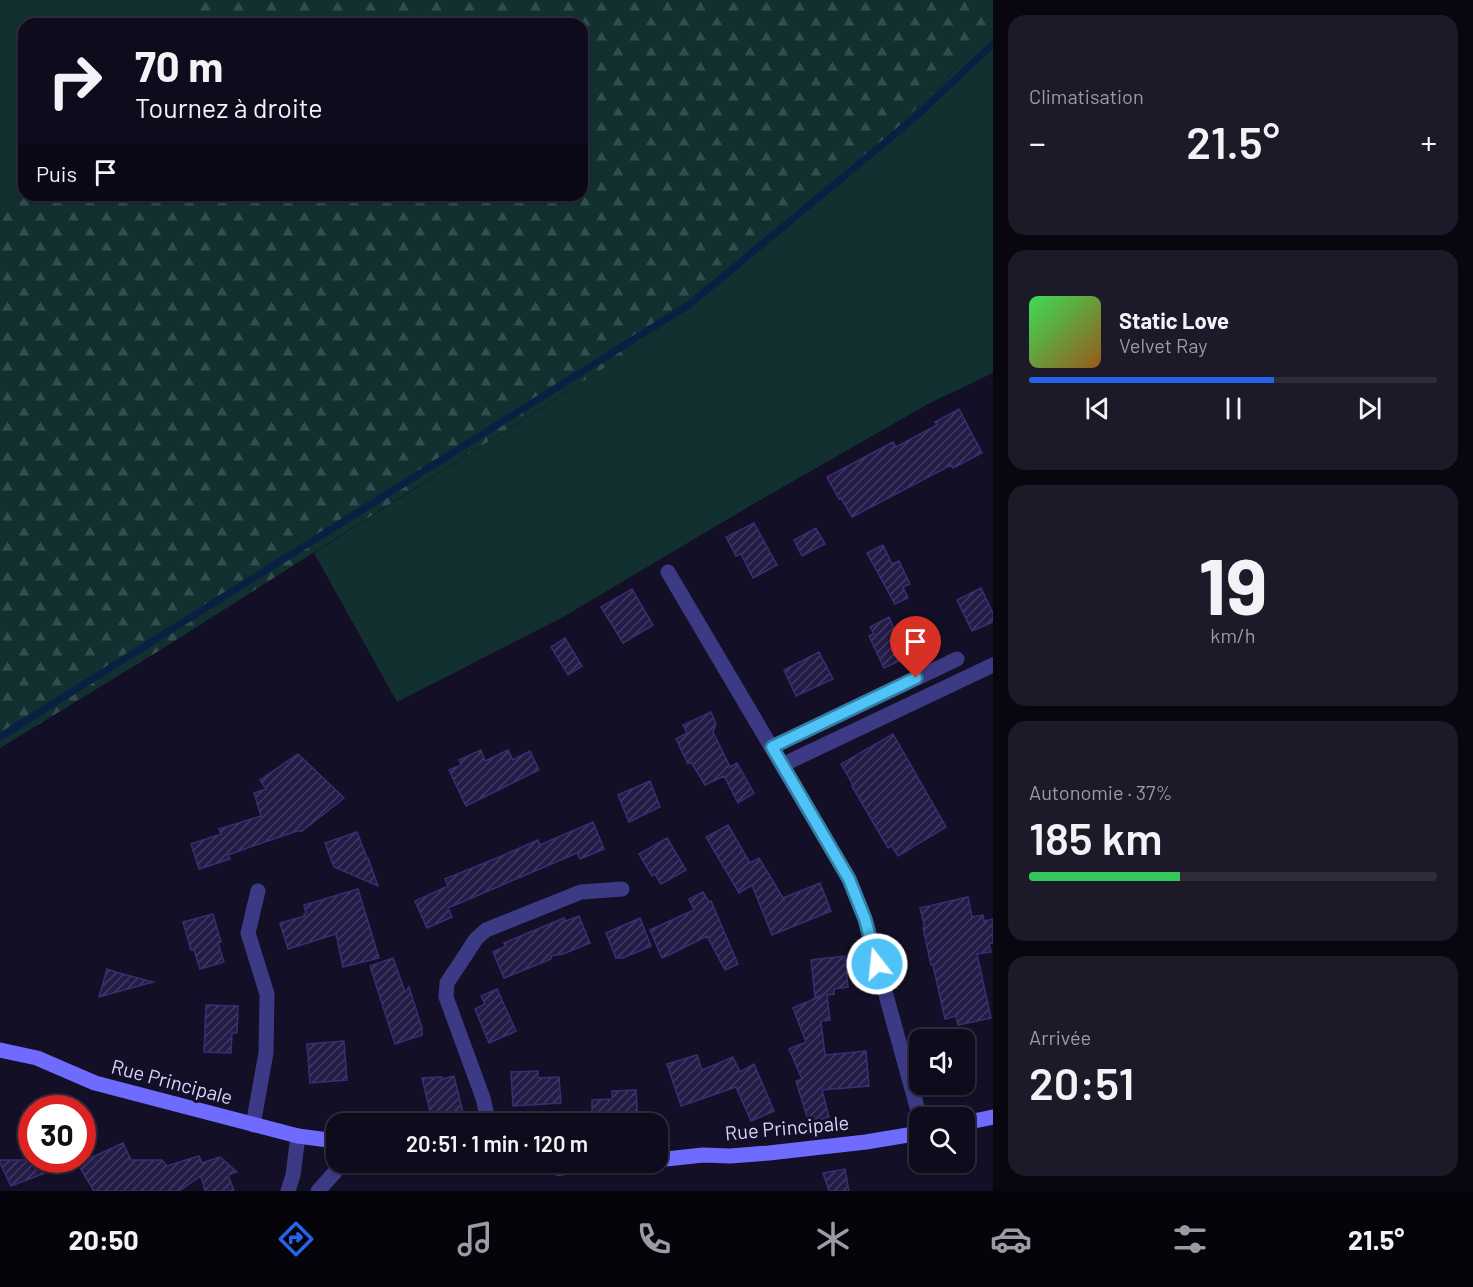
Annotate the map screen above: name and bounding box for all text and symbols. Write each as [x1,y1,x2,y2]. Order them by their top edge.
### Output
text: 70 m [135,40,223,90]
icon: right [36,42,114,120]
text: Climatisation [1029,84,1144,108]
text: Tournez à droite [135,91,323,123]
text: 21.5° [1186,114,1280,168]
text: − [1029,122,1046,162]
text: + [1420,122,1437,162]
icon: arrive [89,156,122,189]
text: Puis [36,160,77,186]
text: Static Love [1119,307,1229,333]
text: Velvet Ray [1119,333,1208,357]
icon: previous [1081,392,1114,425]
icon: pause [1217,392,1250,425]
icon: next [1353,392,1386,425]
text: 19 [1198,537,1268,631]
pin [890,616,941,678]
text: km/h [1210,623,1256,647]
icon: arrive [899,625,932,658]
text: Autonomie · 37% [1029,780,1173,804]
text: 185 km [1029,810,1163,864]
position arrow [845,932,909,996]
text: Arrivée [1029,1025,1091,1049]
map controls [909,1029,975,1173]
button: sound [909,1029,975,1095]
street label: Rue Principale [109,1053,235,1109]
text: 20:51 [1029,1055,1134,1109]
speed limit sign: 30 [18,1095,96,1173]
button: search [909,1107,975,1173]
street label: Rue Principale [724,1110,850,1144]
text: 20:51 · 1 min · 120 m [406,1130,588,1156]
icon: directions [275,1218,317,1260]
icon: music [454,1218,496,1260]
icon: phone [633,1218,675,1260]
icon: climate [812,1218,854,1260]
icon: car [990,1218,1032,1260]
icon: filters [1169,1218,1211,1260]
text: 20:50 [68,1223,139,1255]
text: 21.5° [1348,1223,1405,1255]

